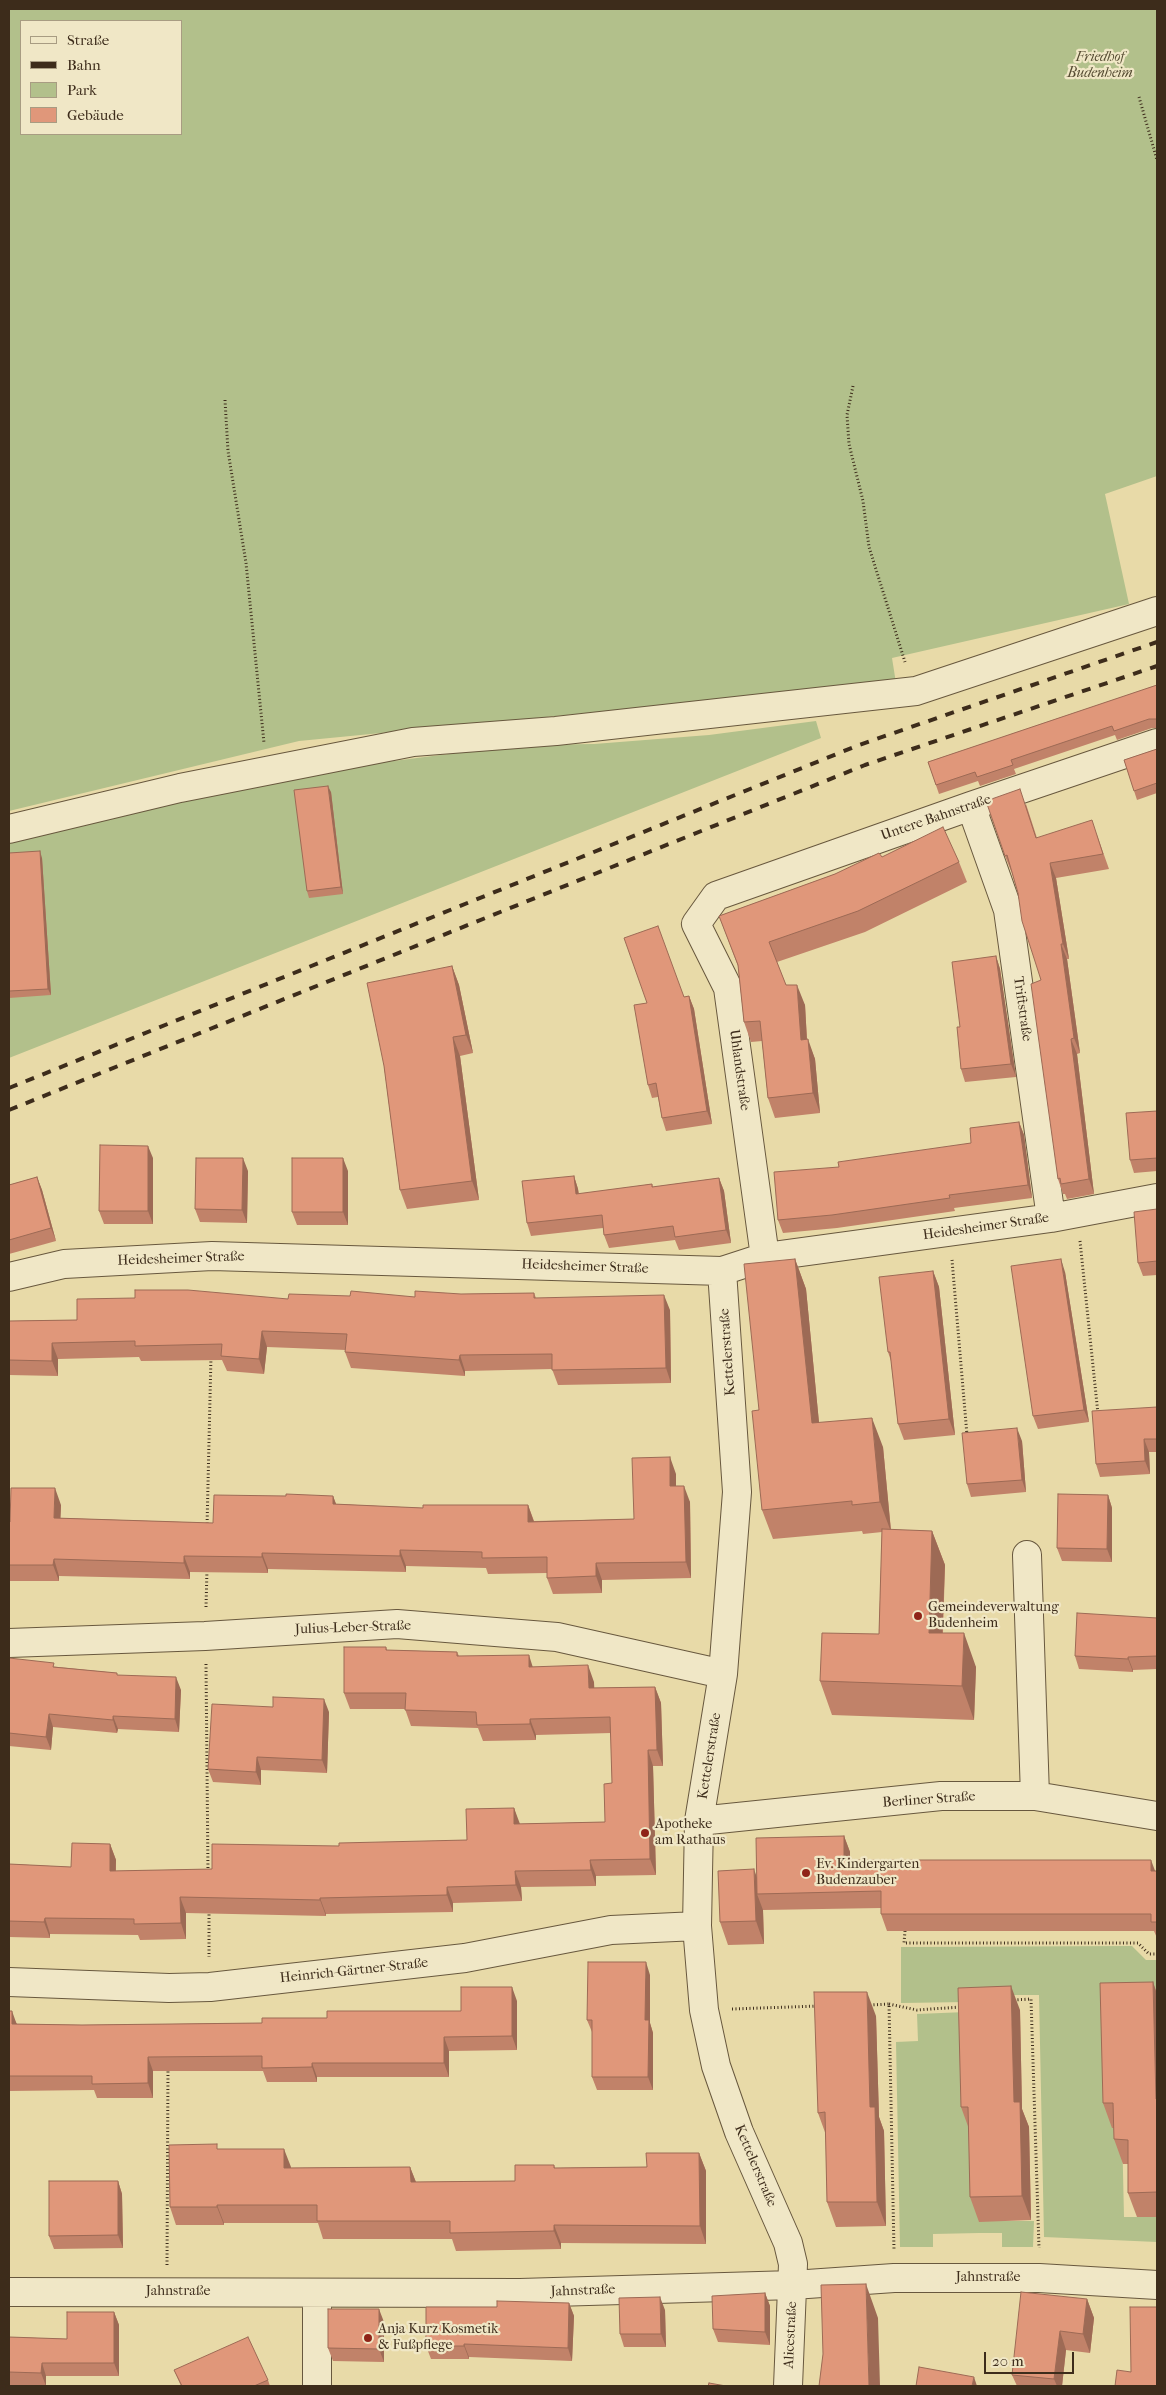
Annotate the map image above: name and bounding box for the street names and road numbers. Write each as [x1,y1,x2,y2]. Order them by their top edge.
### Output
street label: Untere Bahnstraße [879,791,993,845]
street label: Triftstraße [1009,975,1035,1043]
street label: Uhlandstraße [725,1028,753,1112]
street label: Heidesheimer Straße [922,1210,1050,1244]
street label: Heidesheimer Straße [117,1248,245,1270]
street label: Heidesheimer Straße [521,1256,649,1278]
street label: Kettelerstraße [717,1308,739,1396]
street label: Julius-Leber-Straße [295,1618,411,1638]
street label: Kettelerstraße [695,1711,725,1801]
street label: Berliner Straße [882,1788,976,1812]
street label: Heinrich-Gärtner-Straße [279,1955,429,1987]
street label: Kettelerstraße [730,2122,780,2210]
street label: Jahnstraße [956,2270,1020,2286]
street label: Jahnstraße [550,2281,616,2301]
street label: Jahnstraße [146,2284,210,2300]
street label: Alicestraße [781,2301,801,2369]

